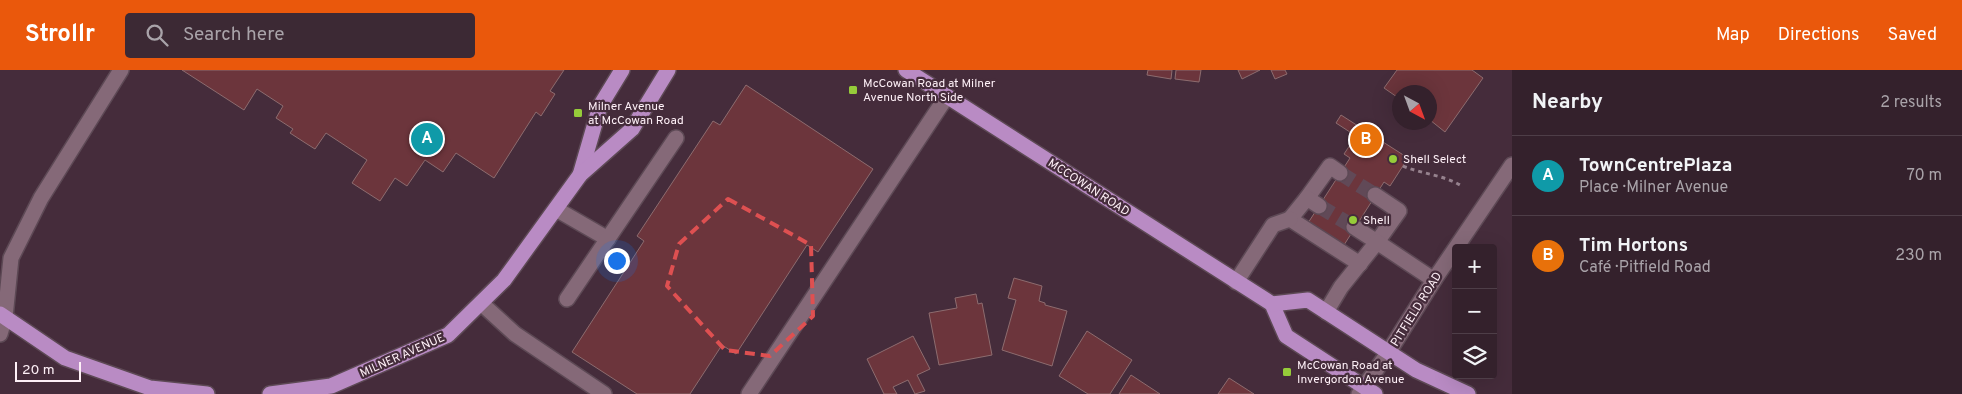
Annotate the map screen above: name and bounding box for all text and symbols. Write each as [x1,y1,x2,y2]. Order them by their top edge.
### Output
search box [125,13,475,58]
text: Strollr [25,20,95,50]
icon: search [143,21,171,49]
text: Search here [183,23,284,47]
text: Map [1716,24,1750,47]
text: Directions [1778,24,1860,47]
text: Saved [1888,24,1937,47]
place label: McCowan Road at Milner Avenue North Side [863,76,996,106]
marker: McCowan Road at Milner Avenue North Side [847,84,859,96]
north arrow [1392,85,1437,130]
text: Nearby [1532,89,1603,116]
text: 2 results [1880,93,1942,113]
place label: Milner Avenue at McCowan Road [588,99,684,129]
marker: Milner Avenue at McCowan Road [572,107,584,119]
pin: A [411,120,443,158]
pin: B [1350,121,1382,159]
place label: Shell Select [1403,152,1466,168]
marker: Shell Select [1387,153,1399,165]
text: TownCentrePlaza [1579,154,1732,178]
street label: MCCOWAN ROAD [1045,155,1132,220]
text: A [1542,166,1554,186]
text: 70 m [1907,166,1942,186]
text: Place · Milner Avenue [1579,178,1728,198]
place label: Shell [1363,213,1390,229]
marker: Shell [1347,214,1359,226]
text: Tim Hortons [1579,234,1688,258]
map controls [1452,244,1497,379]
button: + [1452,244,1497,289]
text: B [1542,246,1554,266]
text: 230 m [1895,246,1942,266]
your location [604,248,630,274]
text: Café · Pitfield Road [1579,258,1711,278]
street label: PITFIELD ROAD [1388,269,1446,350]
button: − [1452,289,1497,334]
street label: MILNER AVENUE [357,330,447,382]
button: layers [1452,334,1497,379]
place label: McCowan Road at Invergordon Avenue [1297,358,1404,388]
scale bar [15,359,81,382]
text: 20 m [22,362,55,379]
marker: McCowan Road at Invergordon Avenue [1281,366,1293,378]

